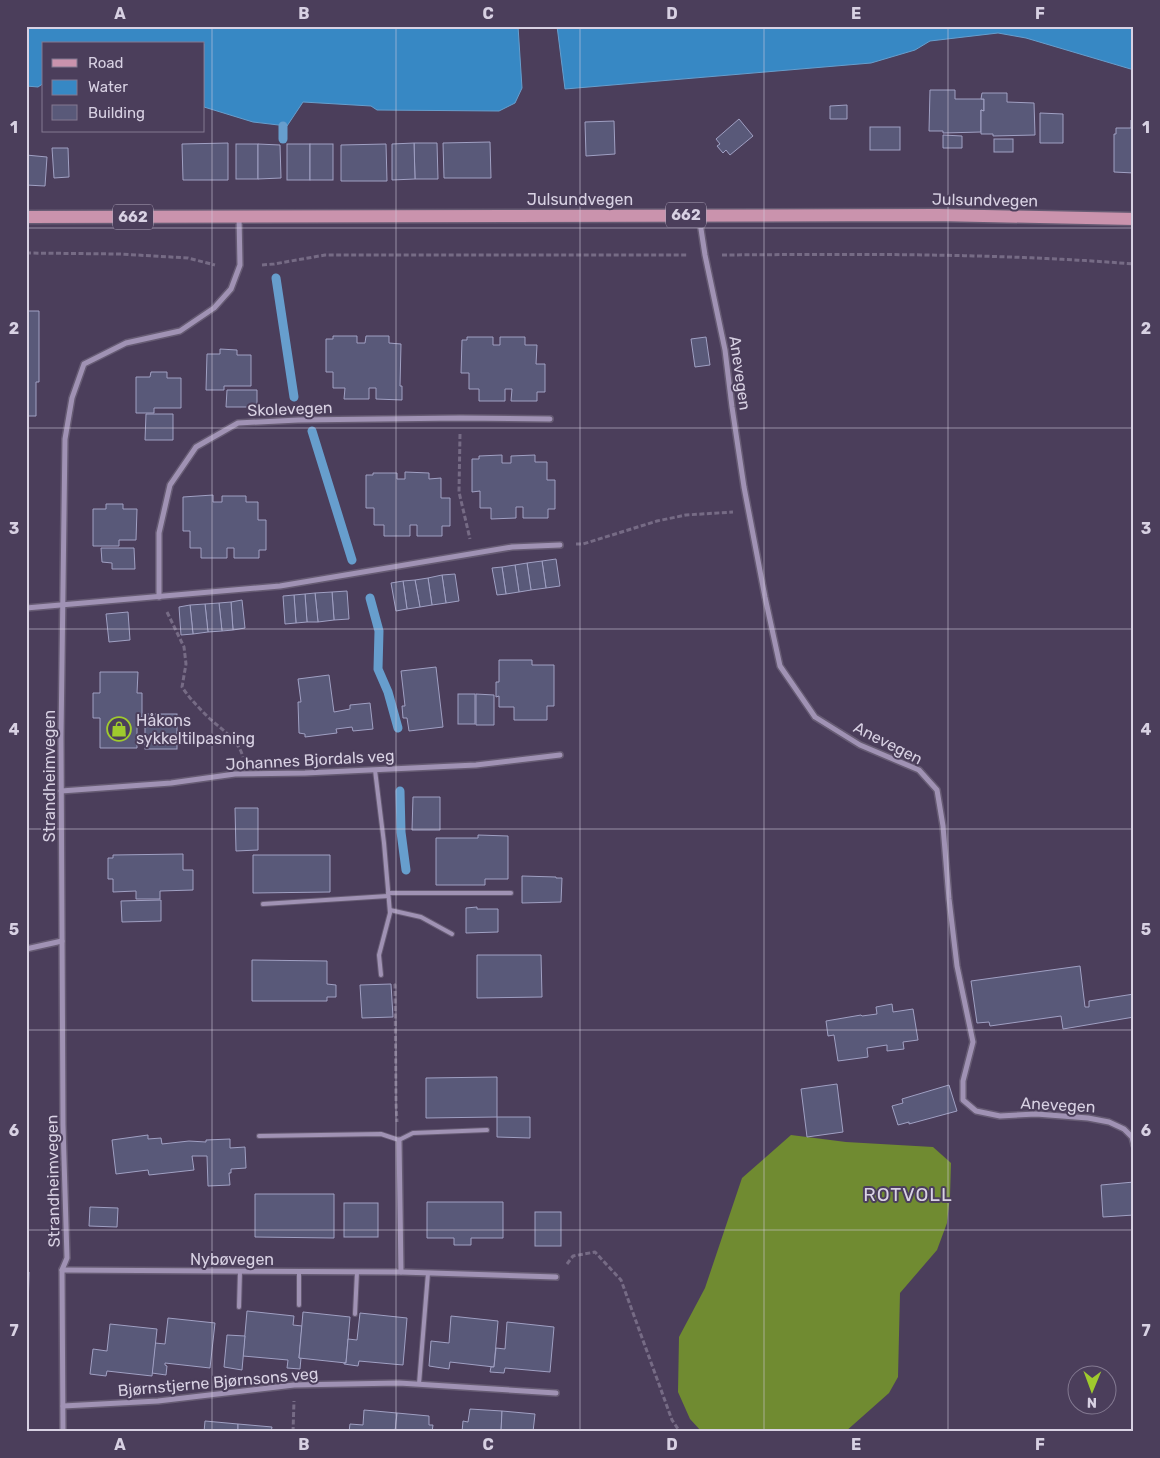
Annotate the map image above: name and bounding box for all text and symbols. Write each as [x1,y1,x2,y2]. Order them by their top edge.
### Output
text: A [114,4,126,23]
text: B [298,4,310,23]
text: C [482,4,494,23]
text: D [666,4,678,23]
text: E [851,4,861,23]
text: F [1035,4,1045,23]
legend [42,42,205,132]
text: Road [88,54,124,72]
text: Water [88,78,128,96]
text: Building [88,104,145,122]
text: 1 [10,118,18,137]
text: 1 [1142,118,1150,137]
street label: Julsundvegen [527,190,633,209]
street label: Julsundvegen [932,190,1038,210]
road number: 662 [666,202,706,228]
road number: 662 [113,204,153,230]
text: 2 [9,319,19,338]
text: 2 [1141,319,1151,338]
street label: Anevegen [725,335,755,411]
street label: Skolevegen [247,398,333,420]
text: 3 [9,519,19,538]
text: 3 [1141,519,1151,538]
street label: Strandheimvegen [40,710,59,842]
place label: Håkons sykkeltilpasning [136,711,255,748]
shop icon: Håkons sykkeltilpasning [106,716,132,742]
street label: Anevegen [850,718,926,768]
text: 4 [9,720,20,739]
text: 4 [1141,720,1152,739]
street label: Johannes Bjordals veg [225,746,395,774]
text: 5 [9,920,19,939]
text: 5 [1141,920,1151,939]
street label: Anevegen [1020,1094,1096,1116]
street label: Strandheimvegen [42,1115,64,1247]
text: 6 [9,1121,19,1140]
text: 6 [1141,1121,1151,1140]
district label: ROTVOLL [863,1183,953,1206]
street label: Nybøvegen [190,1250,274,1269]
text: 7 [9,1321,19,1340]
text: 7 [1141,1321,1151,1340]
street label: Bjørnstjerne Bjørnsons veg [117,1364,319,1400]
north arrow [1068,1366,1118,1416]
text: N [1087,1394,1097,1411]
text: A [114,1435,126,1454]
text: B [298,1435,310,1454]
text: C [482,1435,494,1454]
text: D [666,1435,678,1454]
text: E [851,1435,861,1454]
text: F [1035,1435,1045,1454]

